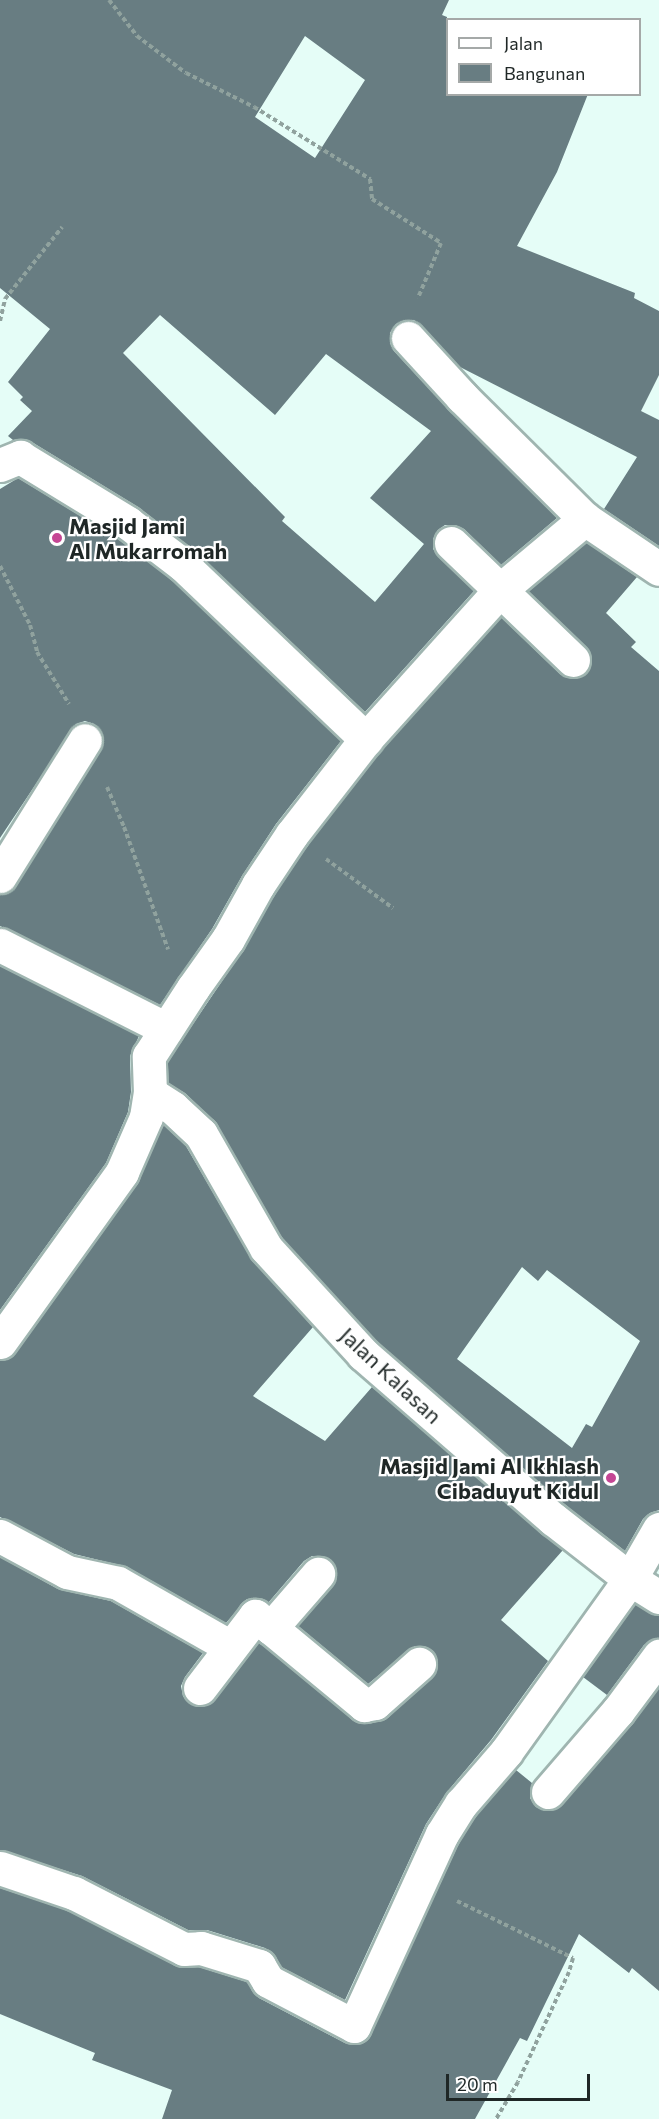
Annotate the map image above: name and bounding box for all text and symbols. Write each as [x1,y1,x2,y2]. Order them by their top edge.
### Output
legend [446,18,641,96]
text: Jalan [504,32,543,54]
text: Bangunan [504,62,585,84]
place label: Masjid Jami Al Mukarromah [69,512,227,564]
marker: Masjid Jami Al Mukarromah [50,531,64,545]
street label: Jalan Kalasan [335,1321,447,1429]
place label: Masjid Jami Al Ikhlash Cibaduyut Kidul [380,1452,599,1504]
marker: Masjid Jami Al Ikhlash Cibaduyut Kidul [604,1471,618,1485]
scale bar [449,2062,593,2100]
text: 20 m [457,2073,498,2095]

